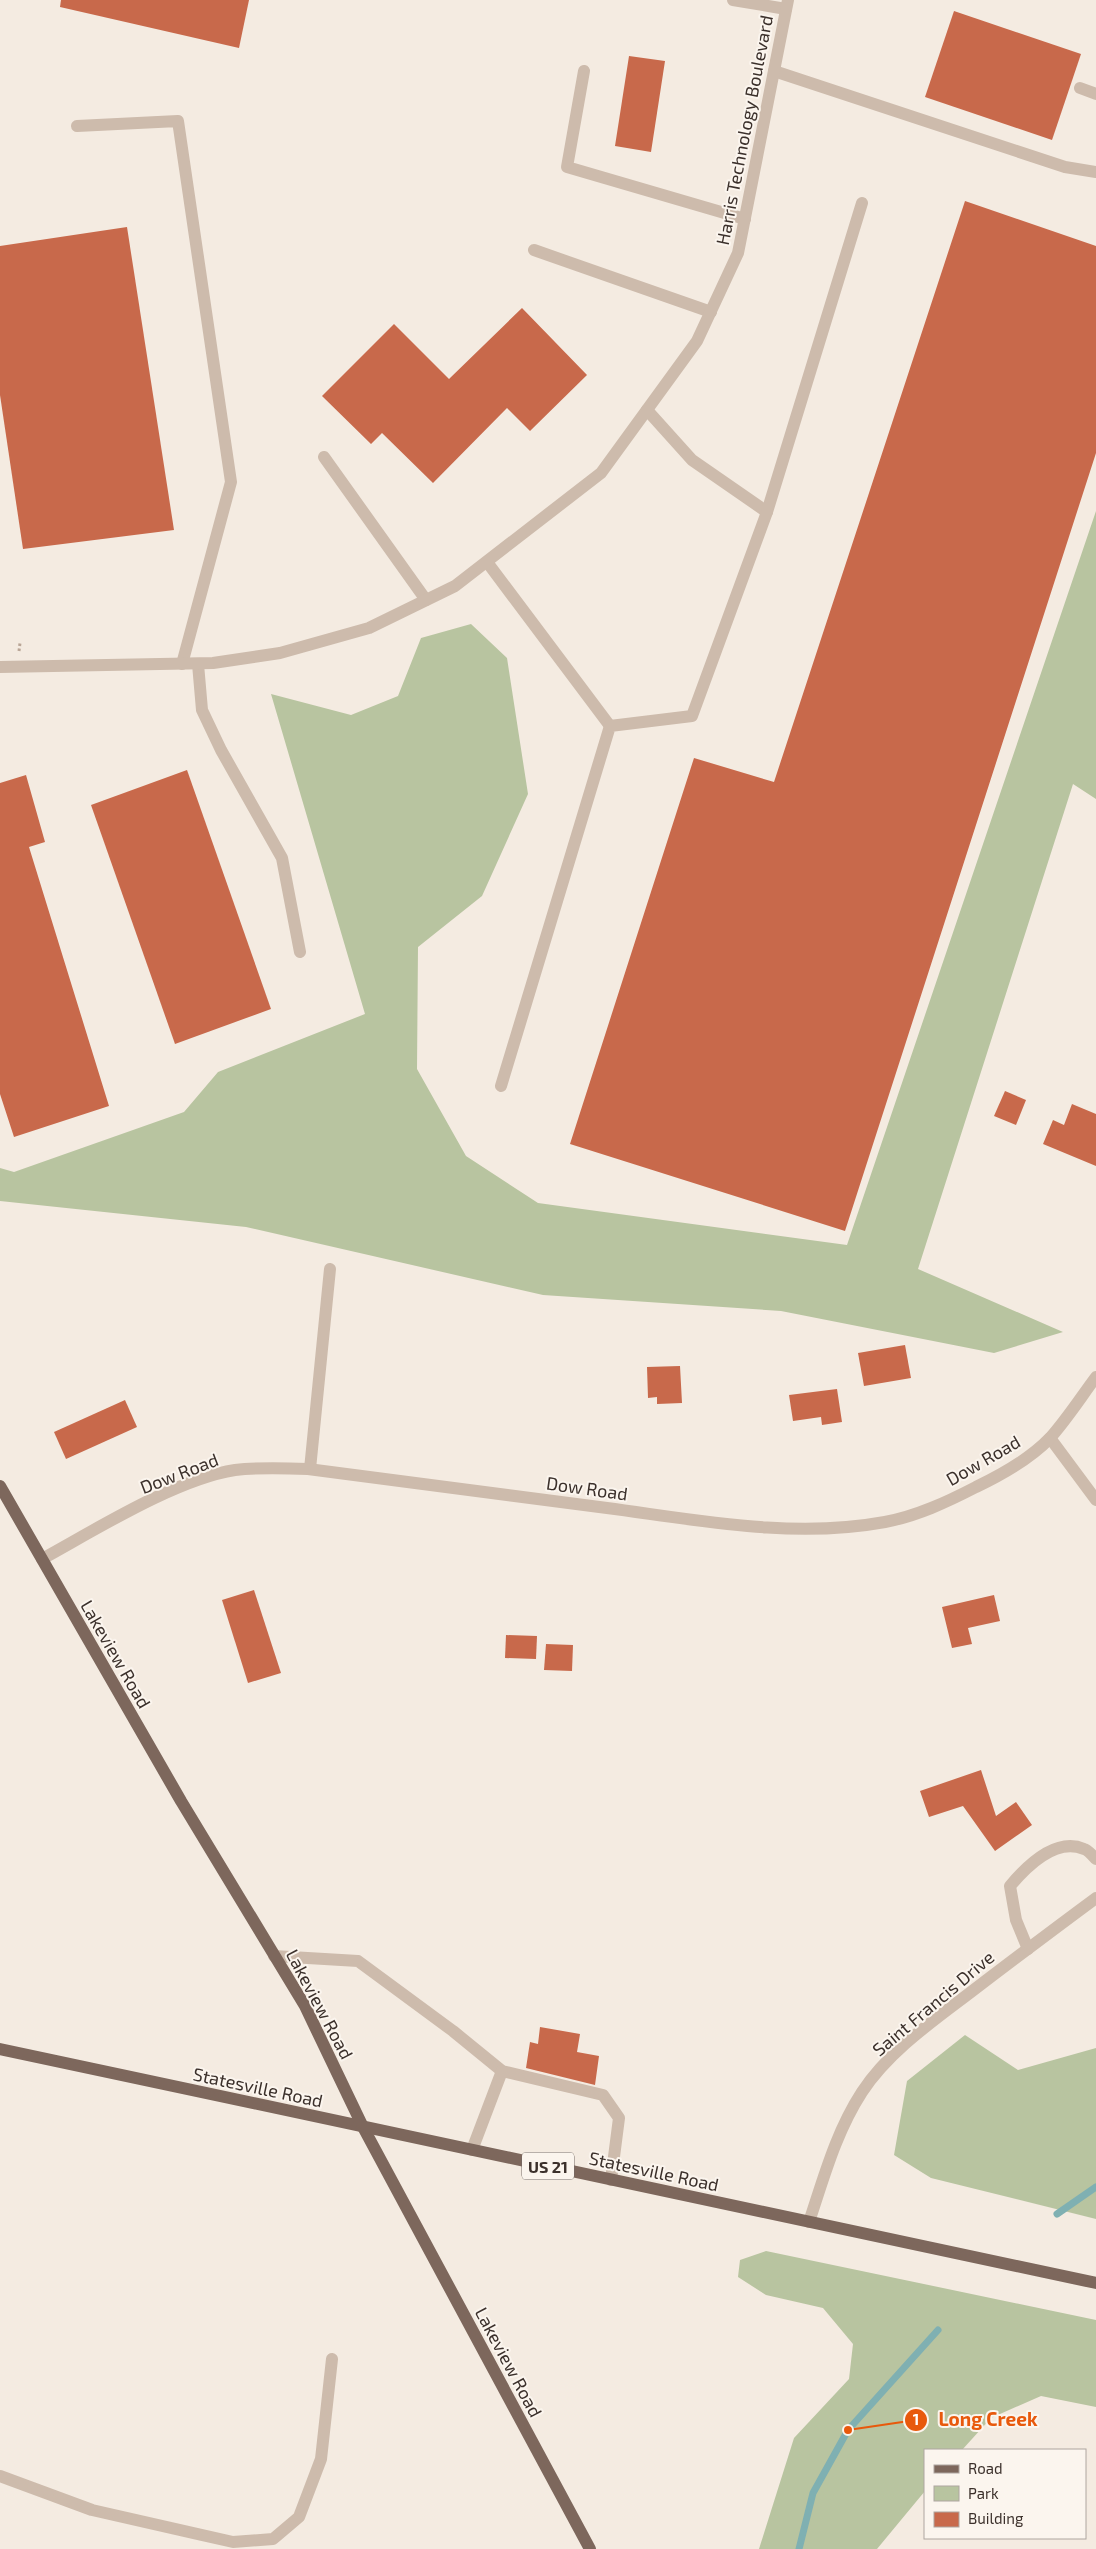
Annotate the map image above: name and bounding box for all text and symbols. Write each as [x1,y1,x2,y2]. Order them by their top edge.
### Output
street label: Harris Technology Boulevard [711,13,777,247]
street label: Dow Road [942,1430,1024,1490]
street label: Dow Road [137,1448,221,1498]
street label: Dow Road [545,1471,629,1505]
street label: Lakeview Road [76,1596,156,1712]
street label: Lakeview Road [282,1945,358,2063]
street label: Saint Francis Drive [868,1946,998,2060]
street label: Statesville Road [191,2062,325,2112]
street label: Statesville Road [587,2146,721,2196]
road number: US 21 [522,2152,574,2180]
street label: Lakeview Road [471,2303,547,2421]
callout: Long Creek [904,2403,1048,2437]
text: Long Creek [938,2407,1038,2430]
text: 1 [913,2410,919,2428]
legend [924,2449,1086,2539]
text: Road [968,2459,1003,2477]
text: Park [968,2484,999,2502]
text: Building [968,2509,1024,2527]

